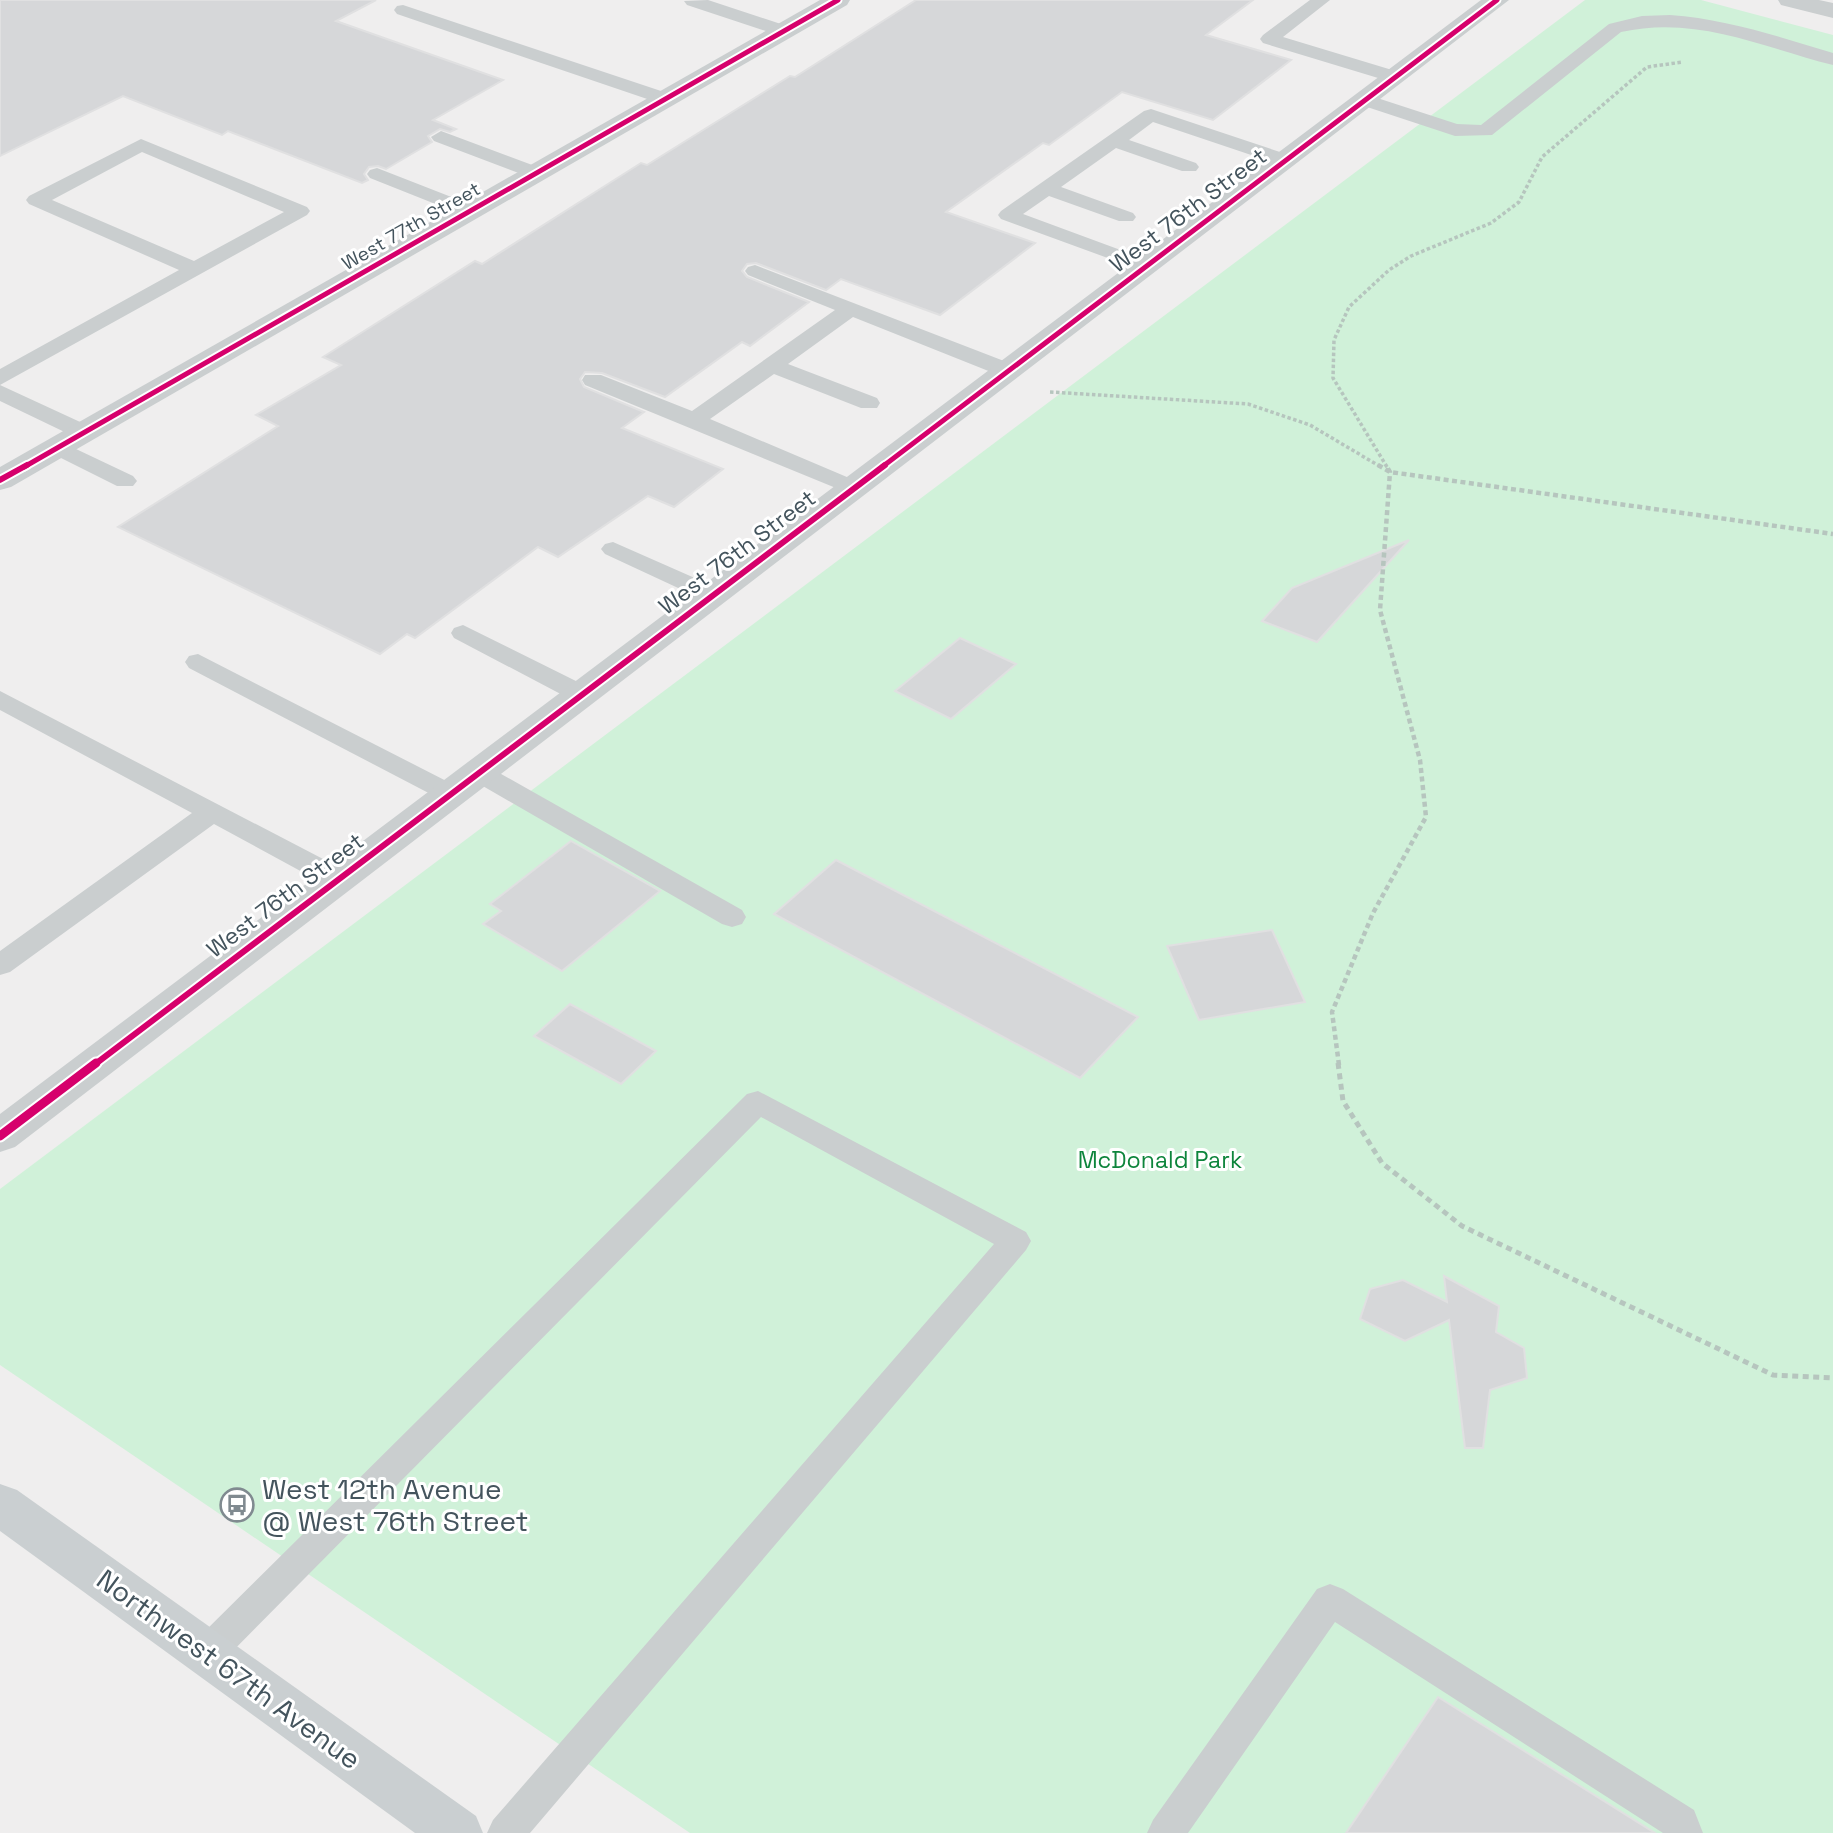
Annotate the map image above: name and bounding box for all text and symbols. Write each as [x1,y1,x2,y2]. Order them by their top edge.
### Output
street label: West 76th Street [1103,141,1273,279]
street label: West 77th Street [337,176,485,276]
street label: West 76th Street [652,483,822,621]
street label: West 76th Street [200,826,370,964]
park label: McDonald Park [1078,1145,1242,1175]
place label: West 12th Avenue @ West 76th Street [262,1471,528,1539]
bus stop icon: West 12th Avenue @ West 76th Street [218,1486,256,1524]
street label: Northwest 67th Avenue [90,1561,368,1777]

